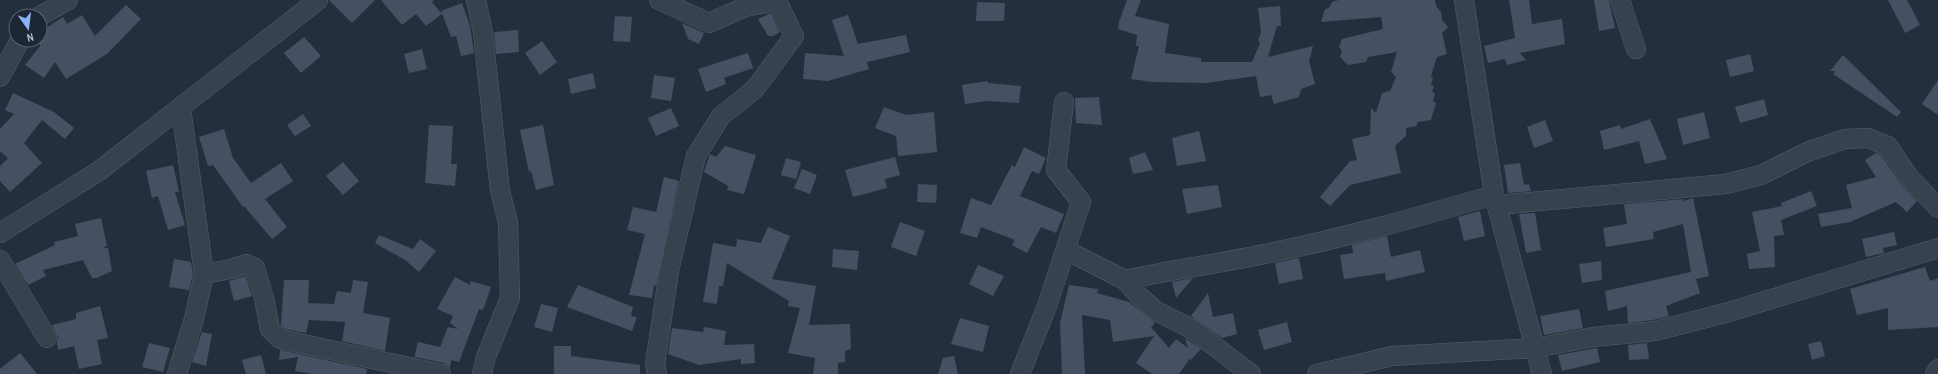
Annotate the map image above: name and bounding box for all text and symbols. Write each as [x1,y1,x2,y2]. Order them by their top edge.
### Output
north arrow [8,8,48,48]
text: N [26,30,35,45]

